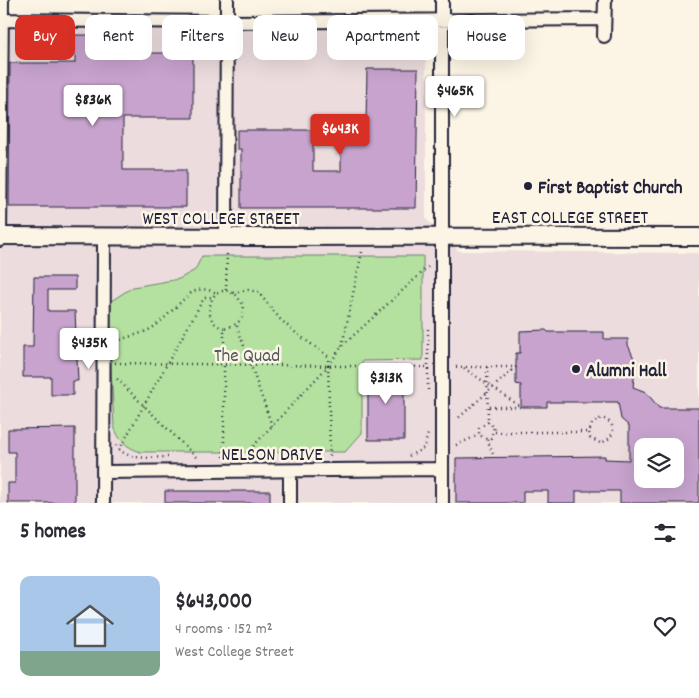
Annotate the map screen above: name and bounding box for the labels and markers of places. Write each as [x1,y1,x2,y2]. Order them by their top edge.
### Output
pin: $465K [420,76,490,118]
pin: $836K [58,84,128,127]
pin: $643K [305,114,375,156]
place label: First Baptist Church [538,176,683,203]
marker: First Baptist Church [522,180,534,192]
pin: $435K [54,328,124,370]
place label: Alumni Hall [586,359,667,386]
pin: $313K [351,362,421,405]
marker: Alumni Hall [570,363,582,375]

